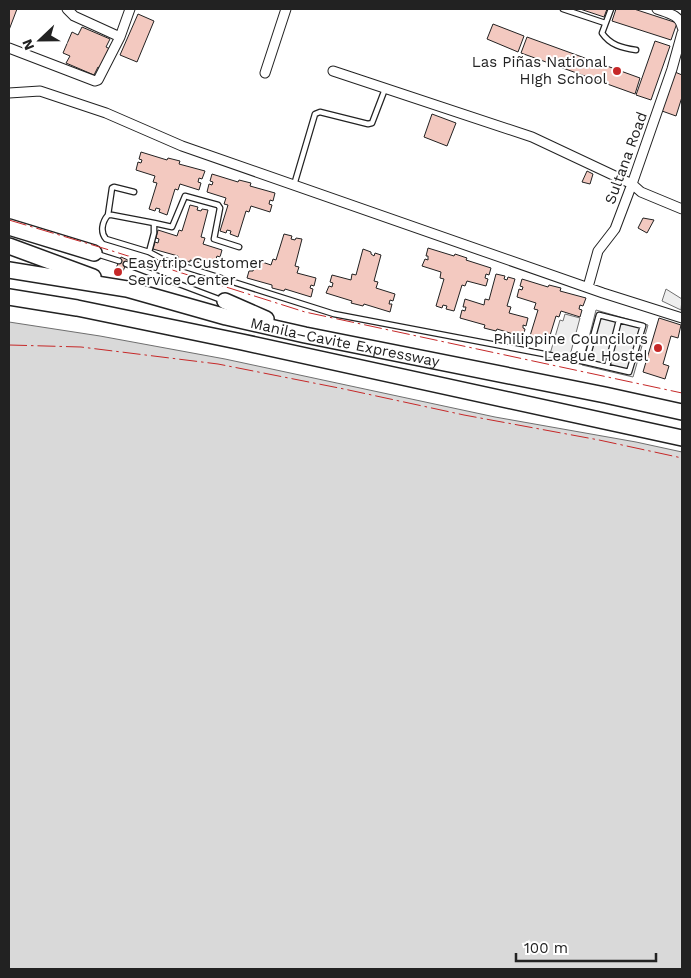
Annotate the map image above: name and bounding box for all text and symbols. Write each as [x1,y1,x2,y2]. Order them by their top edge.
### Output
north arrow [15,15,65,65]
text: N [19,37,37,53]
place label: Las Piñas National HIgh School [472,53,607,88]
marker: Las Piñas National HIgh School [611,65,623,77]
street label: Sultana Road [601,109,651,207]
place label: Easytrip Customer Service Center [128,254,264,289]
marker: Easytrip Customer Service Center [112,266,124,278]
street label: Manila–Cavite Expressway [249,314,441,371]
place label: Philippine Councilors League Hostel [494,330,648,365]
marker: Philippine Councilors League Hostel [652,342,664,354]
scale bar [516,930,656,962]
text: 100 m [524,939,568,957]

